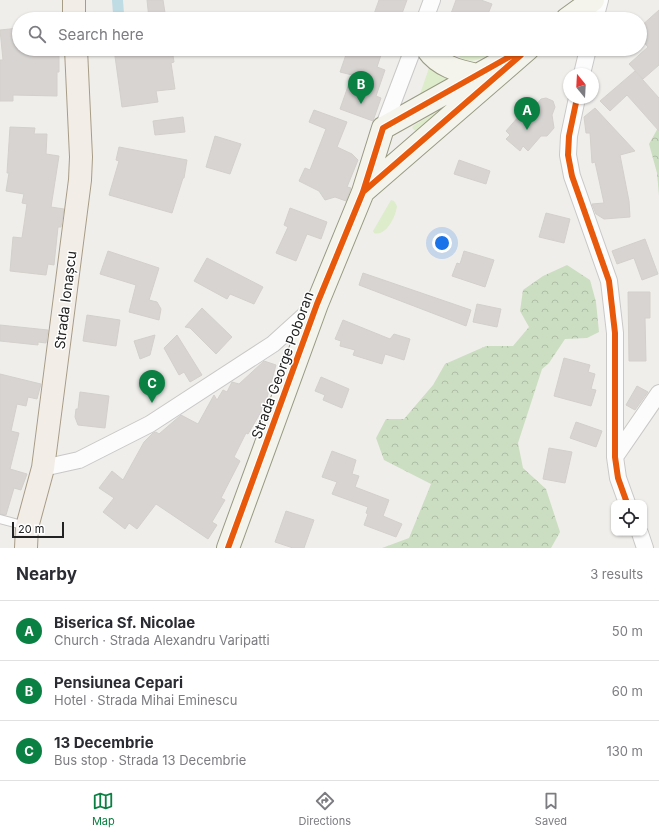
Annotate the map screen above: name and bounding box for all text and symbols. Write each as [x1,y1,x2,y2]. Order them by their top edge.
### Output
search box [12,12,647,56]
icon: search [26,23,48,45]
text: Search here [58,25,144,44]
north arrow [563,68,599,104]
pin: B [348,71,374,104]
pin: A [514,97,540,130]
your location [432,233,452,253]
street label: Strada Ionașcu [51,250,80,350]
street label: Strada George Poboran [247,289,317,441]
pin: C [139,370,165,403]
map controls [611,500,647,536]
button: locate [611,500,647,536]
scale bar [12,520,64,539]
text: 20 m [18,522,44,536]
text: Nearby [16,564,77,584]
text: 3 results [590,566,643,582]
text: Biserica Sf. Nicolae [54,613,195,632]
text: A [24,623,34,639]
text: 50 m [612,623,643,639]
text: Church · Strada Alexandru Varipatti [54,632,270,648]
text: Pensiunea Cepari [54,673,183,692]
text: B [25,683,33,699]
text: 60 m [612,683,643,699]
text: Hotel · Strada Mihai Eminescu [54,692,237,708]
text: 13 Decembrie [54,733,154,752]
text: C [24,743,34,759]
text: 130 m [606,743,643,759]
text: Bus stop · Strada 13 Decembrie [54,752,246,768]
tab: Map [92,790,115,828]
tab: Directions [299,790,351,828]
tab: Saved [535,790,567,828]

